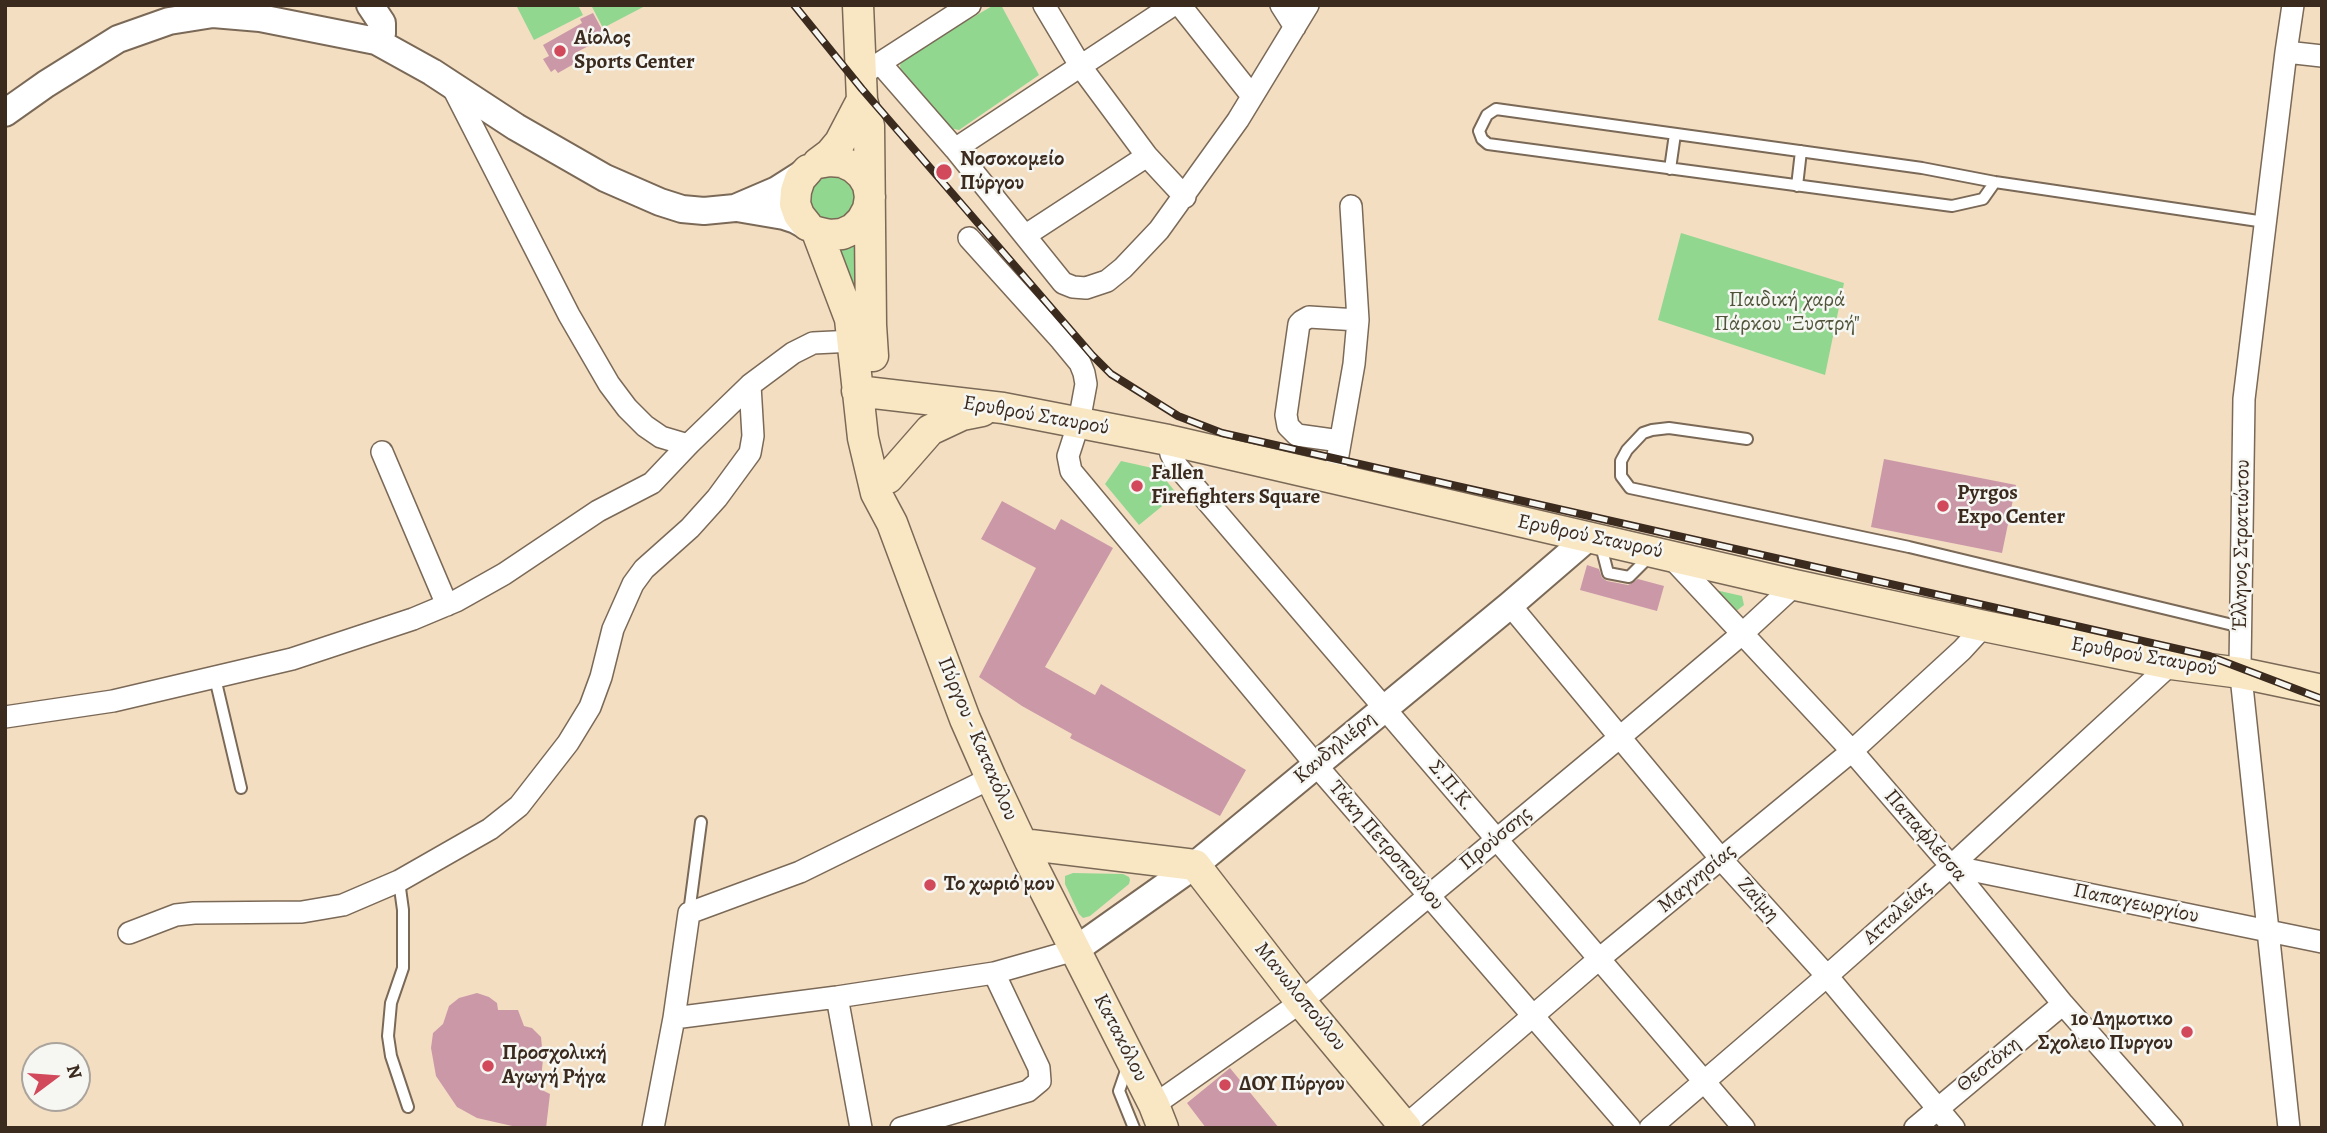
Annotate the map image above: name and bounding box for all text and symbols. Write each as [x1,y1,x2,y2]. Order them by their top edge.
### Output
place label: Αίολος Sports Center [574,26,695,76]
marker: Αίολος Sports Center [552,43,568,59]
place label: Νοσοκομείο Πύργου [960,147,1064,197]
marker: Νοσοκομείο Πύργου [934,162,954,182]
park label: Παιδική χαρά Πάρκου "Ξυστρή" [1714,288,1860,338]
street label: Ερυθρού Σταυρού [961,391,1111,441]
street label: Έλληνος Στρατιώτου [2228,459,2256,631]
place label: Fallen Firefighters Square [1151,461,1320,511]
marker: Fallen Firefighters Square [1129,478,1145,494]
place label: Pyrgos Expo Center [1957,481,2065,531]
marker: Pyrgos Expo Center [1935,498,1951,514]
street label: Ερυθρού Σταυρού [1515,509,1665,565]
street label: Ερυθρού Σταυρού [2069,632,2219,682]
street label: Πύργου - Κατακόλου [931,653,1023,825]
street label: Κανδηλιέρη [1289,706,1381,790]
street label: Σ.Π.Κ. [1423,756,1479,816]
street label: Τάκη Πετροπούλου [1323,776,1449,916]
street label: Παπαφλέσσα [1878,785,1972,887]
street label: Προύσσης [1455,802,1537,876]
street label: Μαγνησίας [1653,839,1741,919]
place label: Το χωριό μου [944,872,1055,898]
street label: Ζαΐμη [1732,873,1784,927]
street label: Ατταλείας [1858,876,1938,950]
marker: Το χωριό μου [922,877,938,893]
street label: Παπαγεωργίου [2071,878,2201,930]
street label: Μανωλοπούλου [1249,938,1351,1056]
street label: Κατακόλου [1087,990,1153,1086]
place label: 1ο Δημοτικο Σχολειο Πυργου [2038,1007,2173,1057]
marker: 1ο Δημοτικο Σχολειο Πυργου [2179,1024,2195,1040]
street label: Θεοτόκη [1952,1032,2026,1098]
place label: Προσχολική Αγωγή Ρήγα [502,1041,607,1091]
north arrow [21,1042,91,1112]
marker: Προσχολική Αγωγή Ρήγα [480,1058,496,1074]
text: N [60,1062,89,1082]
place label: ΔΟΥ Πύργου [1239,1072,1345,1098]
marker: ΔΟΥ Πύργου [1217,1077,1233,1093]

